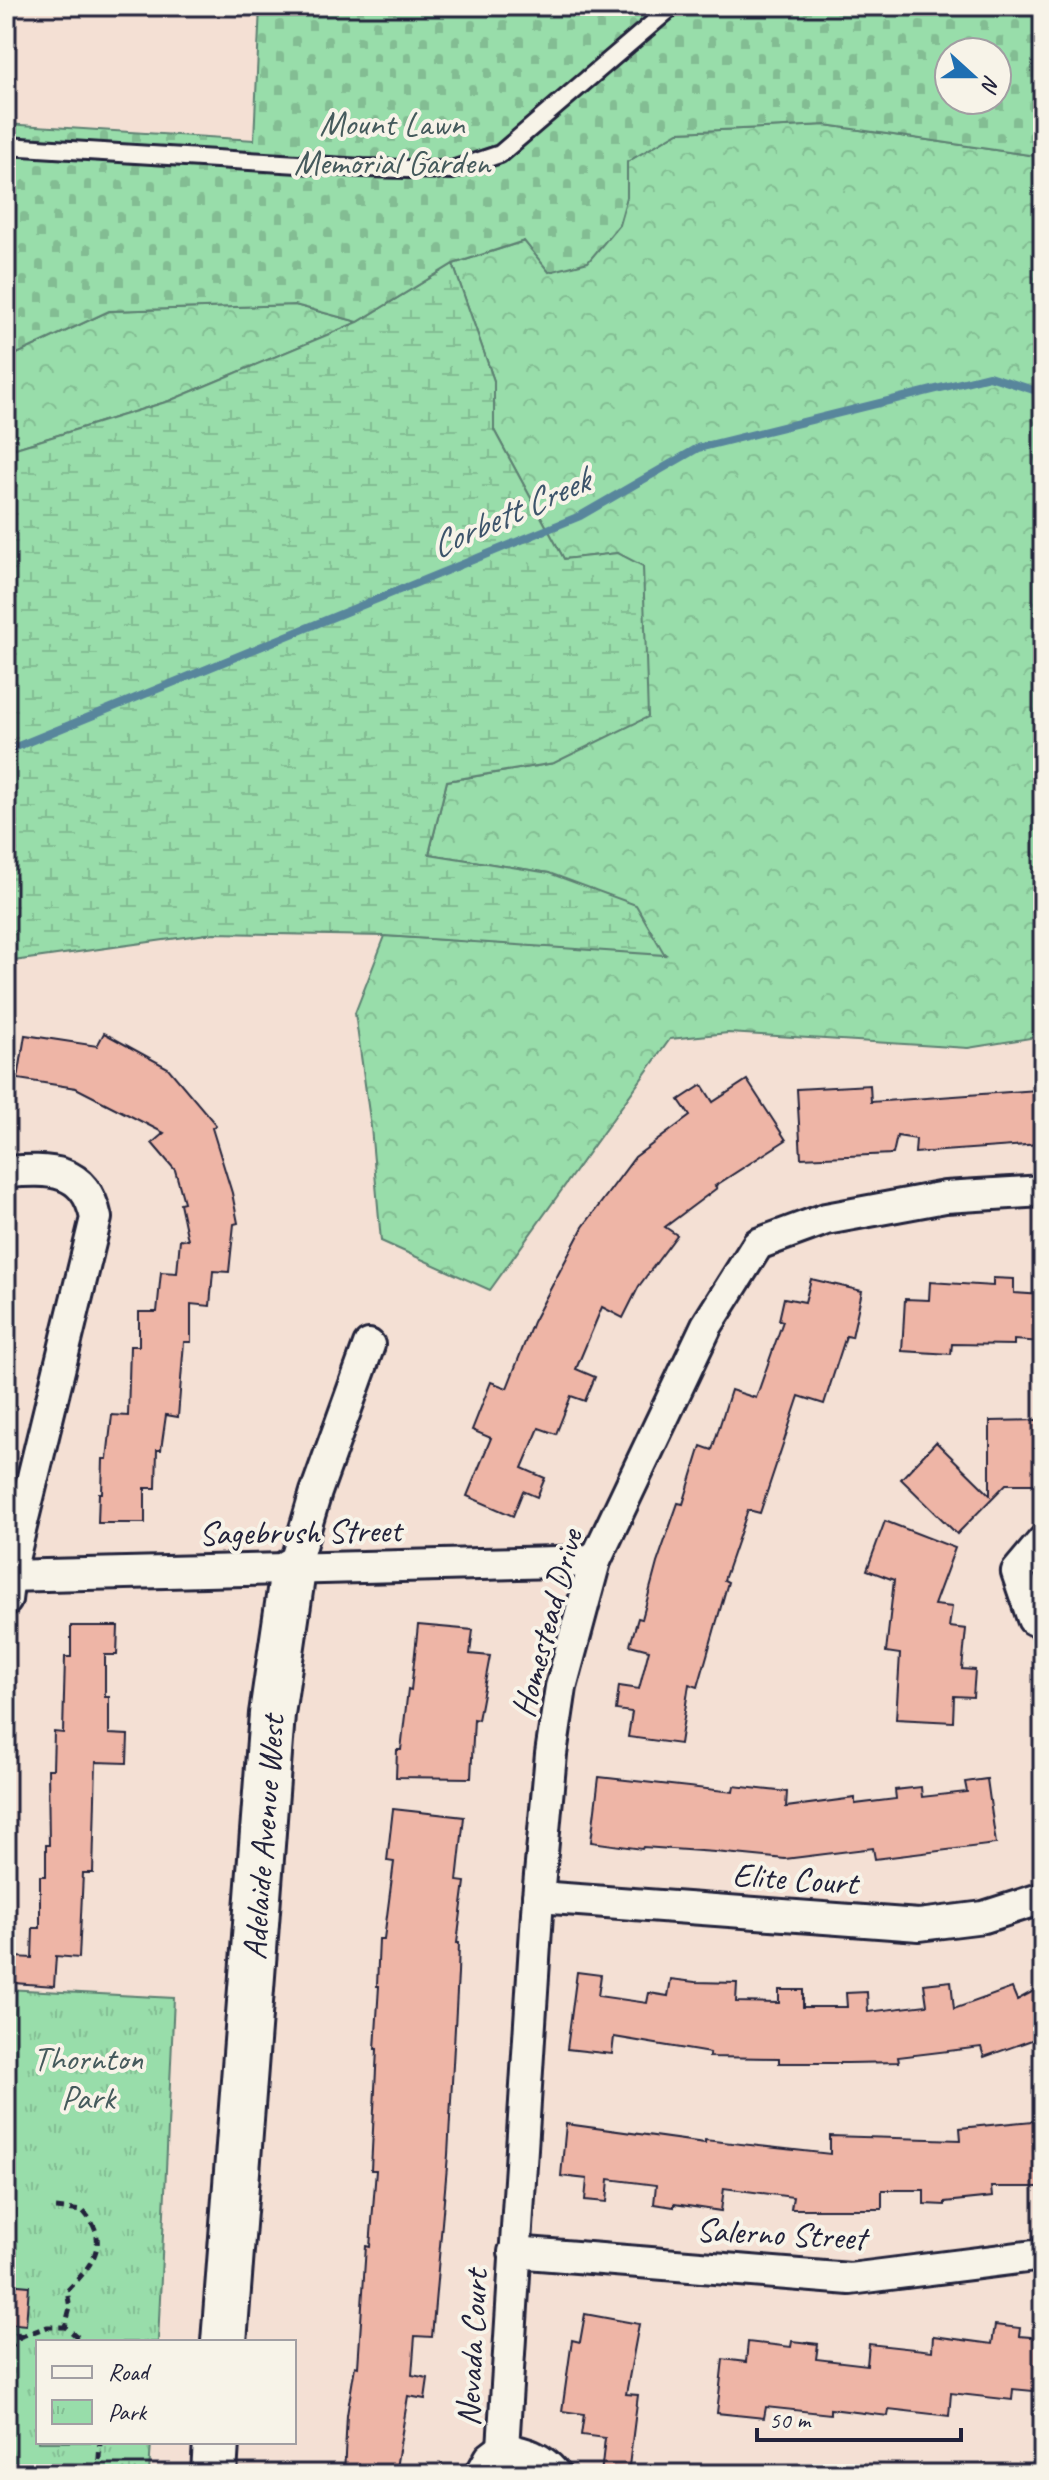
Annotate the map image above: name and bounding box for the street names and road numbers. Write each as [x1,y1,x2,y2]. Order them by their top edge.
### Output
street label: Sagebrush Street [198,1508,405,1555]
street label: Homestead Drive [501,1523,593,1721]
street label: Adelaide Avenue West [232,1710,294,1961]
street label: Elite Court [731,1853,862,1905]
street label: Salerno Street [695,2208,872,2260]
street label: Nevada Court [446,2265,497,2427]

